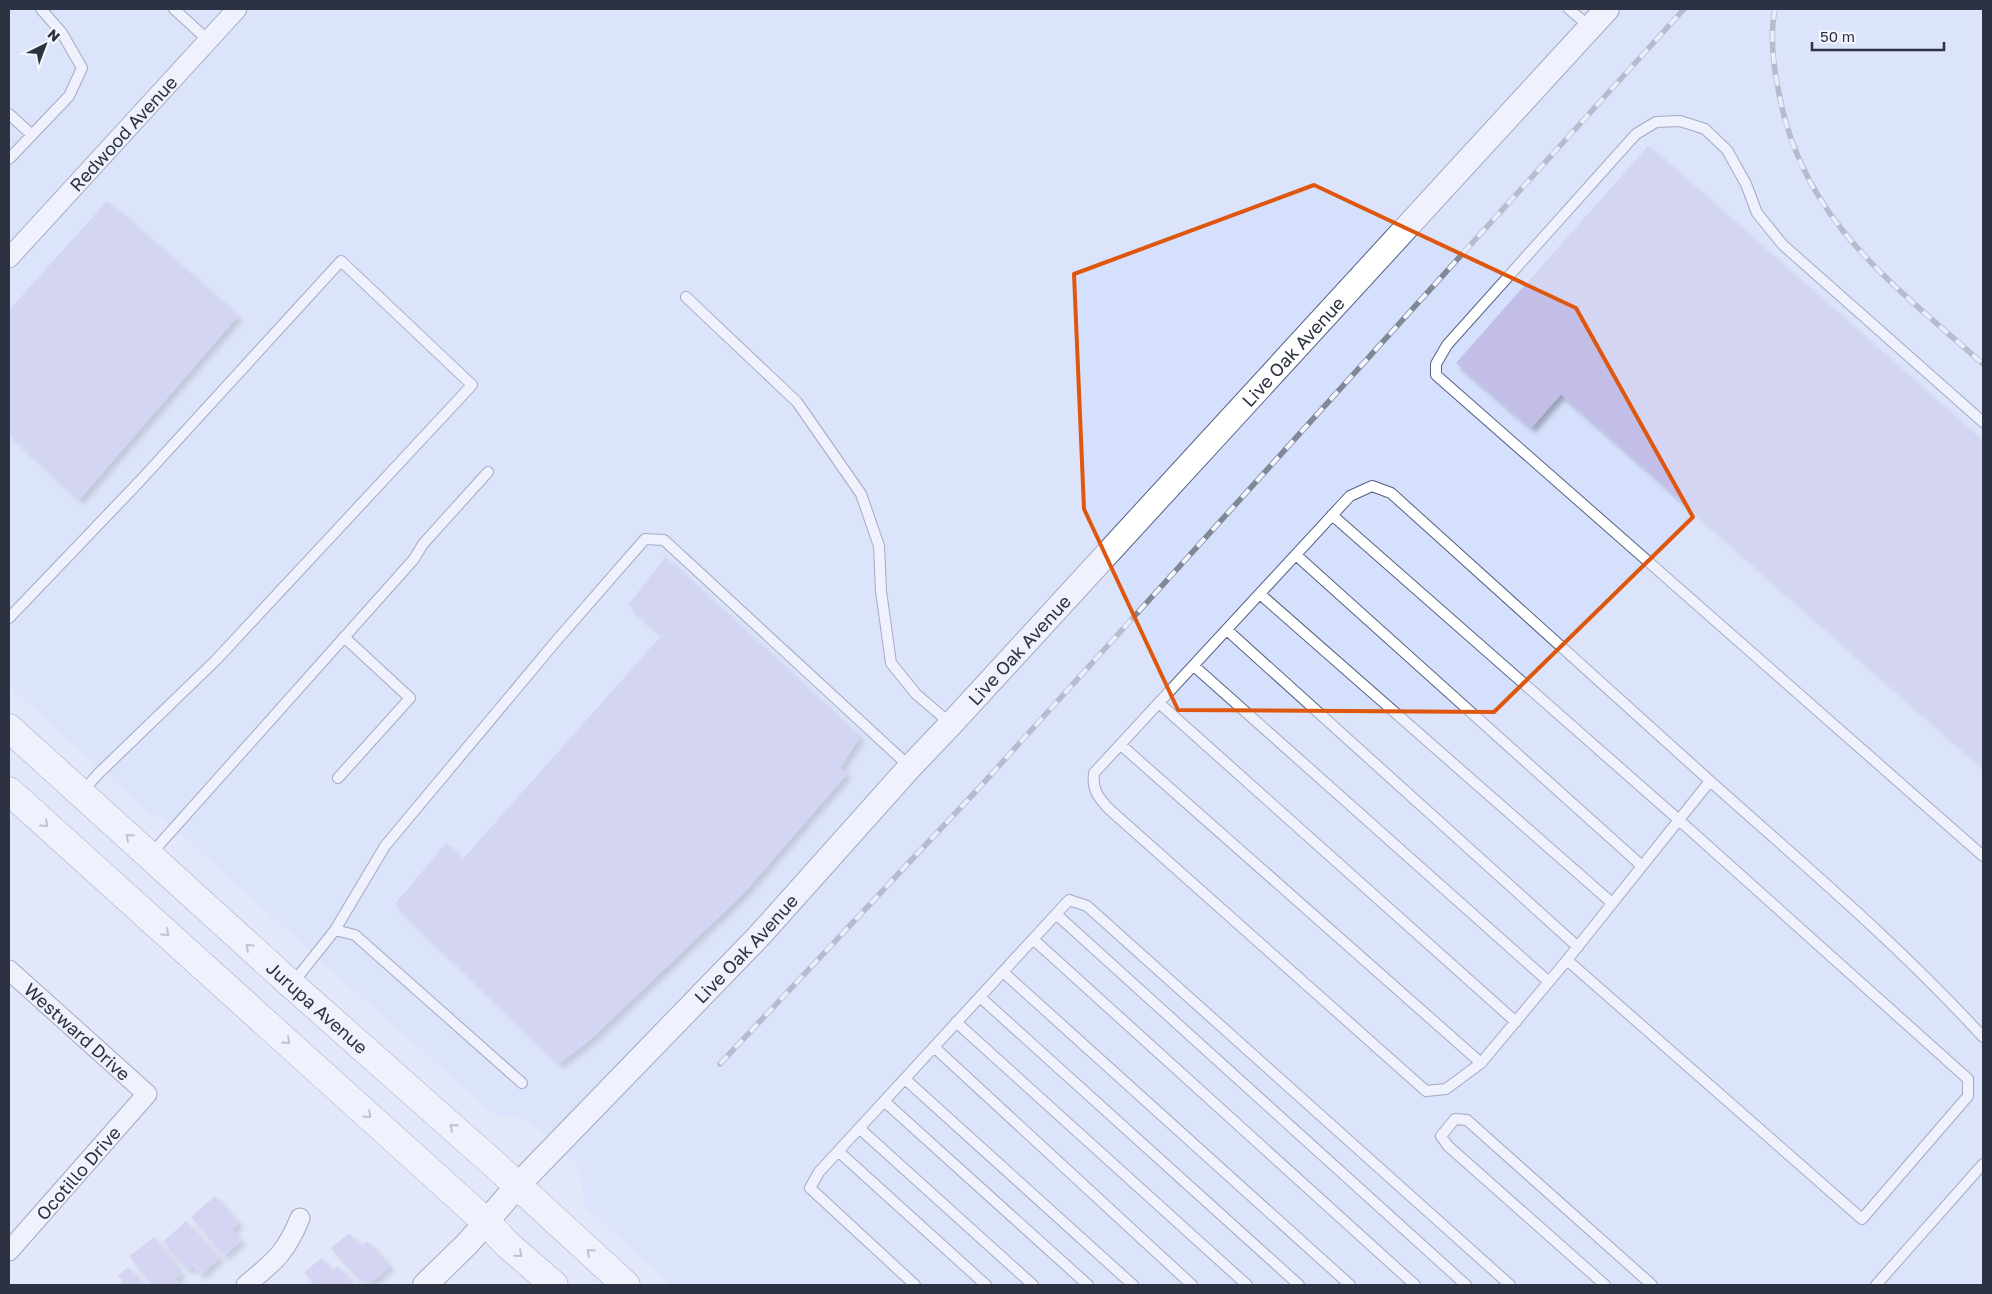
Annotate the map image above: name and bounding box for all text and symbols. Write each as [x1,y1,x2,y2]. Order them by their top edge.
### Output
north arrow [20,20,70,70]
scale bar [1812,20,1944,52]
text: N [44,25,64,45]
text: 50 m [1820,27,1855,45]
street label: Redwood Avenue [65,71,181,196]
street label: Live Oak Avenue [1237,292,1349,411]
street label: Live Oak Avenue [963,590,1075,709]
one-way arrow [40,818,49,827]
one-way arrow [125,834,134,843]
street label: Live Oak Avenue [689,889,802,1008]
one-way arrow [160,927,169,936]
one-way arrow [246,943,255,952]
street label: Jurupa Avenue [262,956,372,1058]
street label: Westward Drive [20,978,135,1085]
one-way arrow [281,1035,290,1044]
one-way arrow [362,1109,371,1118]
street label: Ocotillo Drive [31,1122,125,1224]
one-way arrow [449,1124,458,1133]
one-way arrow [513,1248,522,1257]
one-way arrow [587,1249,596,1258]

